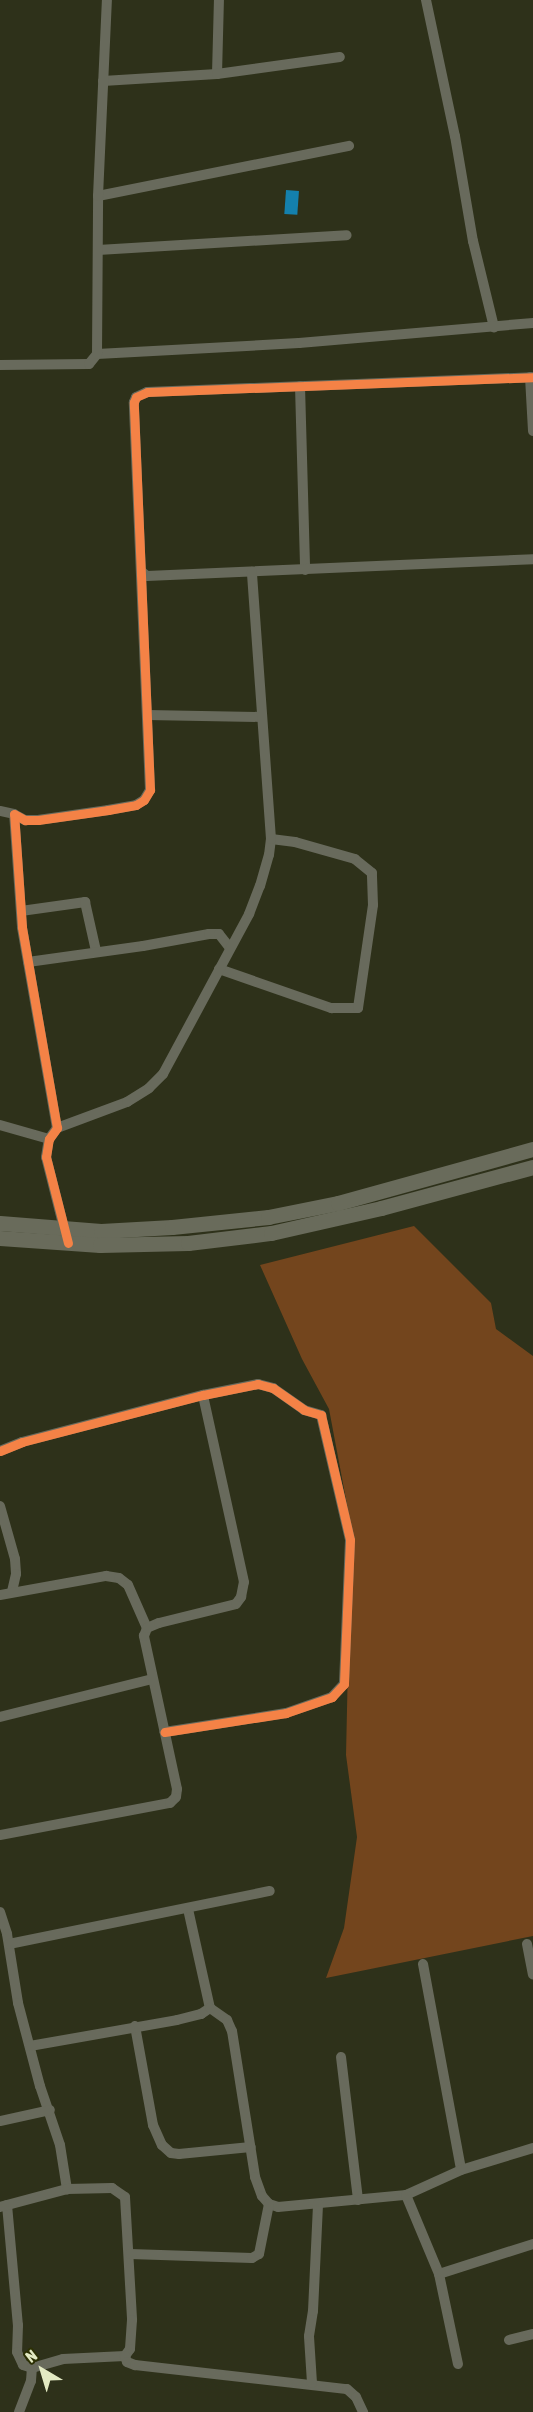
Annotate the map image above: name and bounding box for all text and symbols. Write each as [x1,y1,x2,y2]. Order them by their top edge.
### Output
north arrow [12,2340,72,2400]
text: N [22,2346,40,2366]

